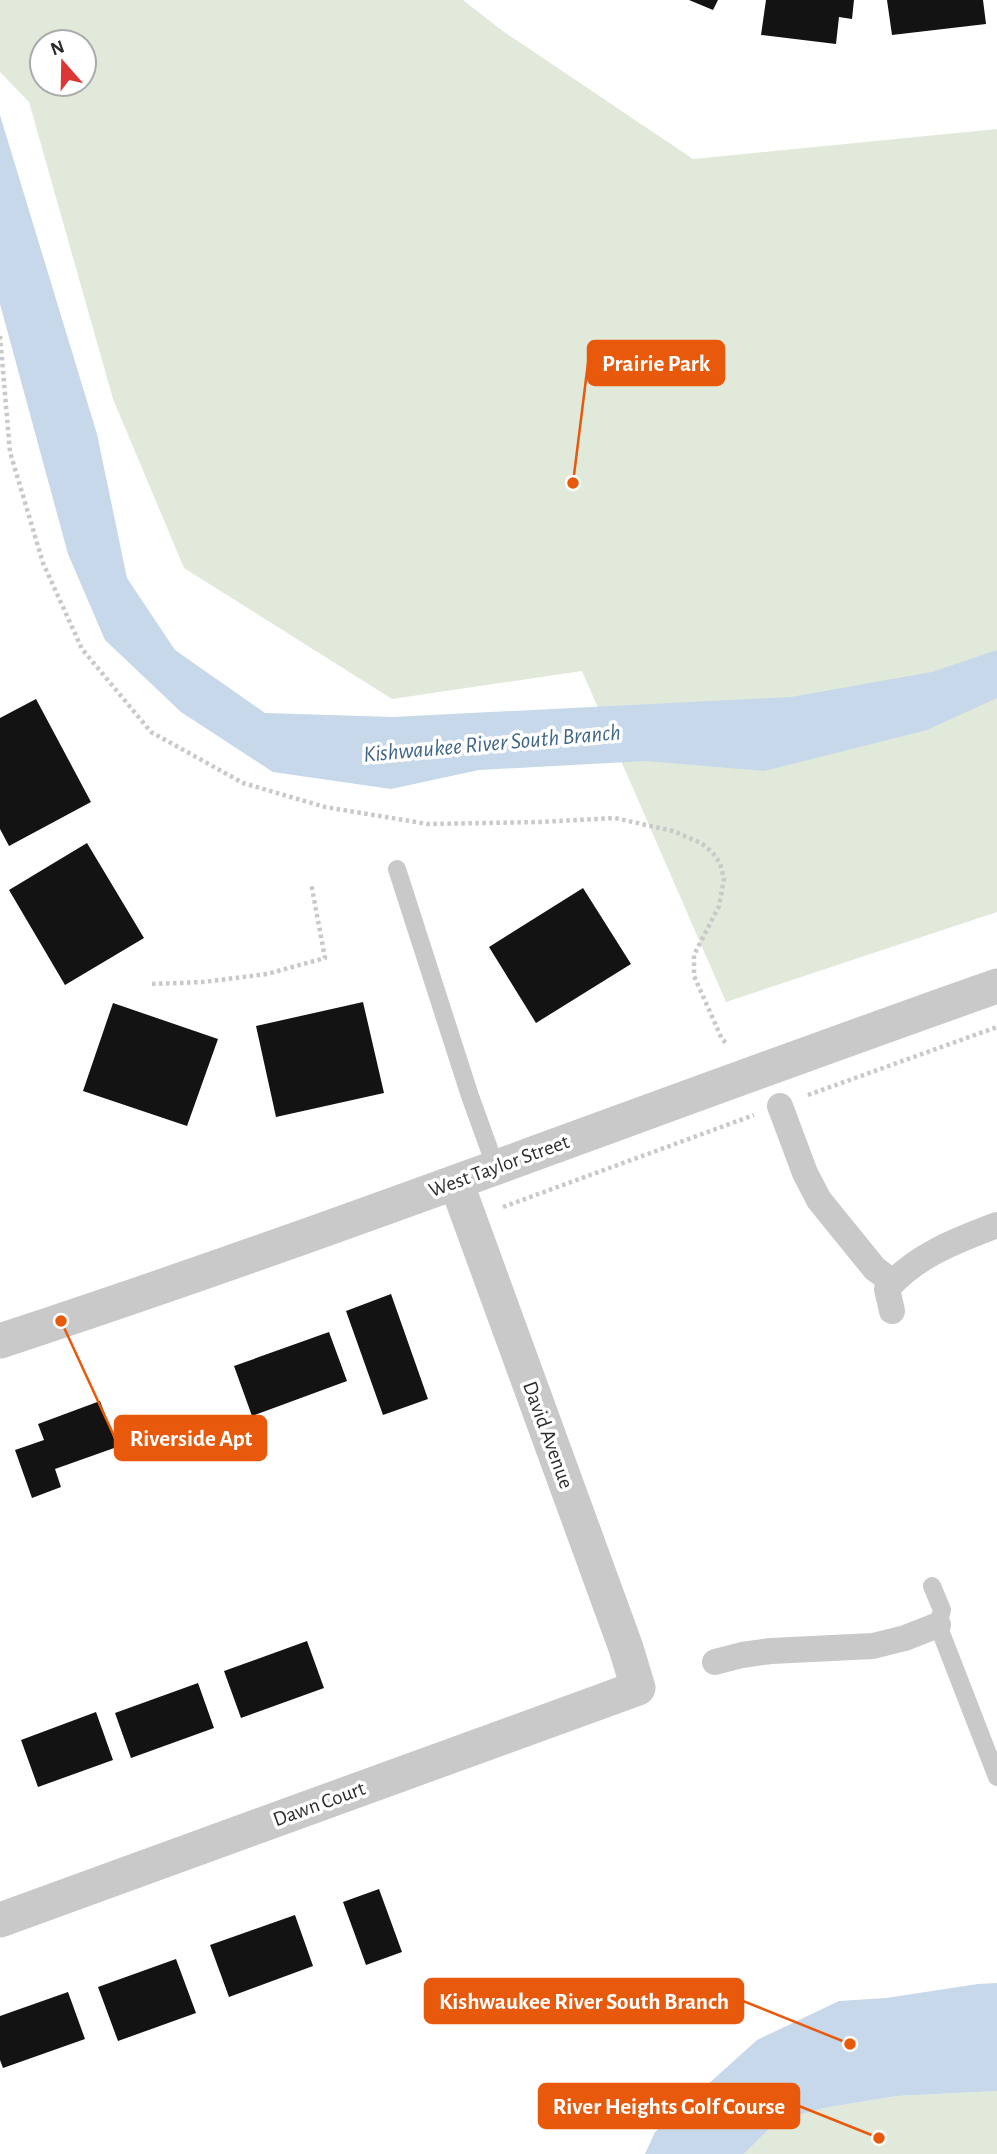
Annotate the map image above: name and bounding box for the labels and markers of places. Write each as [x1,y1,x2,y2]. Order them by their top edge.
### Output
callout: Prairie Park [588,341,724,385]
callout: Riverside Apt [115,1416,266,1460]
callout: Kishwaukee River South Branch [425,1979,743,2023]
callout: River Heights Golf Course [539,2084,799,2128]

